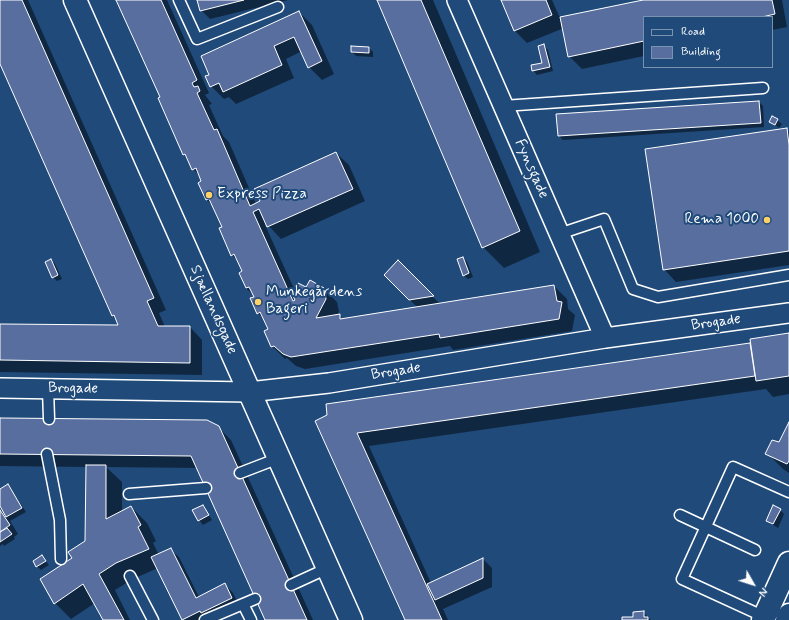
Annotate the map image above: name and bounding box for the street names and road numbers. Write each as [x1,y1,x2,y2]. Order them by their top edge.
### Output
street label: Fynsgade [510,136,552,202]
street label: Sjællandsgade [185,263,241,357]
street label: Brogade [690,311,742,335]
street label: Brogade [370,359,422,385]
street label: Brogade [48,380,98,398]

